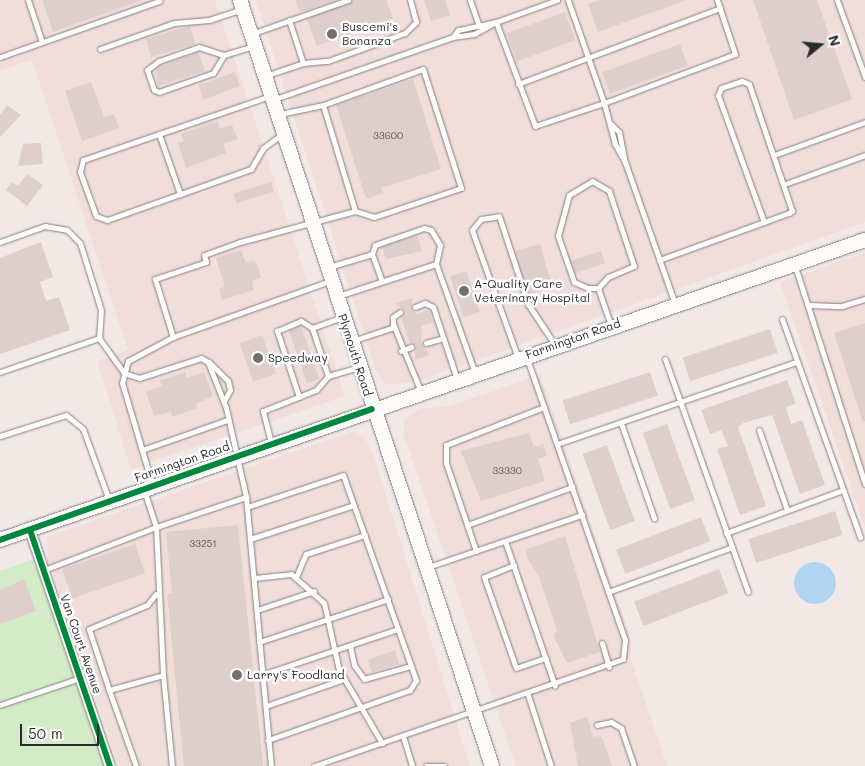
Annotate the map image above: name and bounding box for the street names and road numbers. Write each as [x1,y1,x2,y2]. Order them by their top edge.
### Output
street label: Plymouth Road [335,312,375,398]
street label: Farmington Road [523,316,623,362]
street label: Farmington Road [132,439,232,485]
street label: Van Court Avenue [57,592,105,696]

